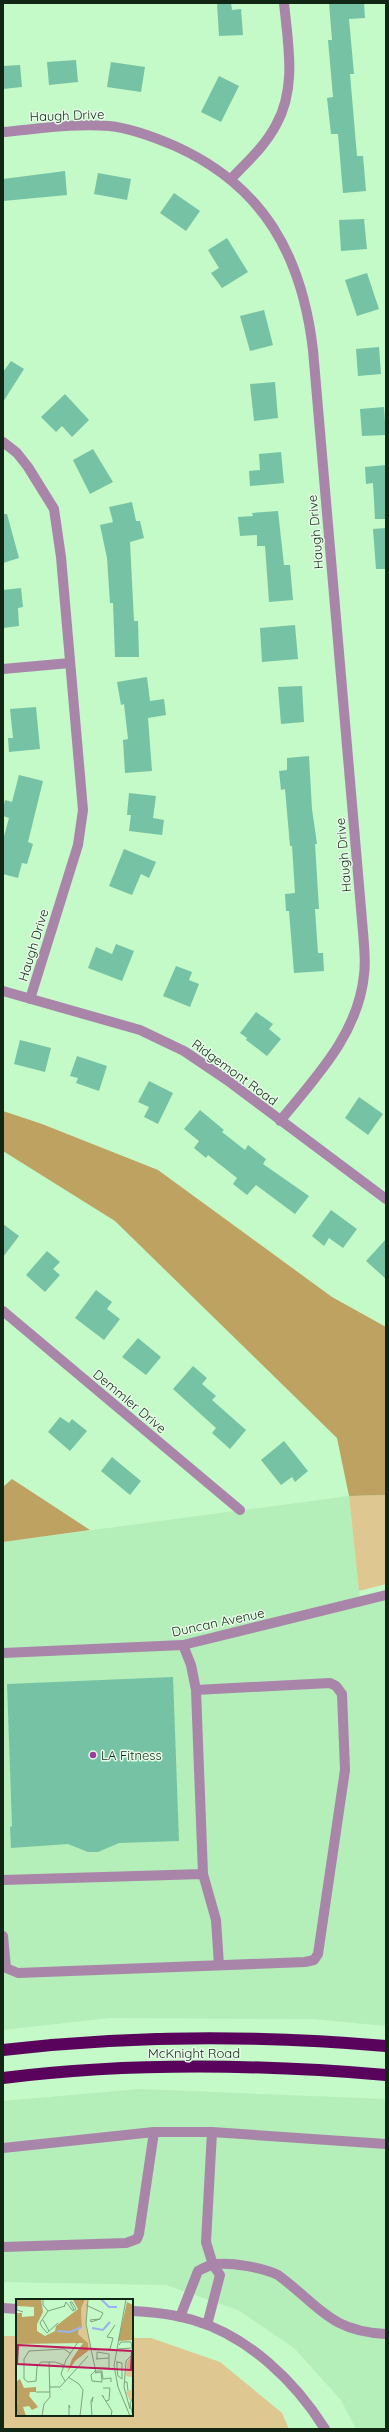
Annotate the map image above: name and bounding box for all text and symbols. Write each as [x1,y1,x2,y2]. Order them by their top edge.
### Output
street label: Haugh Drive [29,106,105,124]
street label: Haugh Drive [304,494,326,570]
street label: Haugh Drive [332,817,354,893]
street label: Haugh Drive [14,907,52,983]
street label: Ridgemont Road [189,1036,281,1108]
street label: Demmler Drive [90,1366,170,1436]
street label: Duncan Avenue [170,1604,266,1640]
place label: LA Fitness [101,1747,161,1763]
marker: LA Fitness [88,1750,98,1760]
street label: McKnight Road [148,2045,240,2061]
inset map [16,2299,133,2416]

